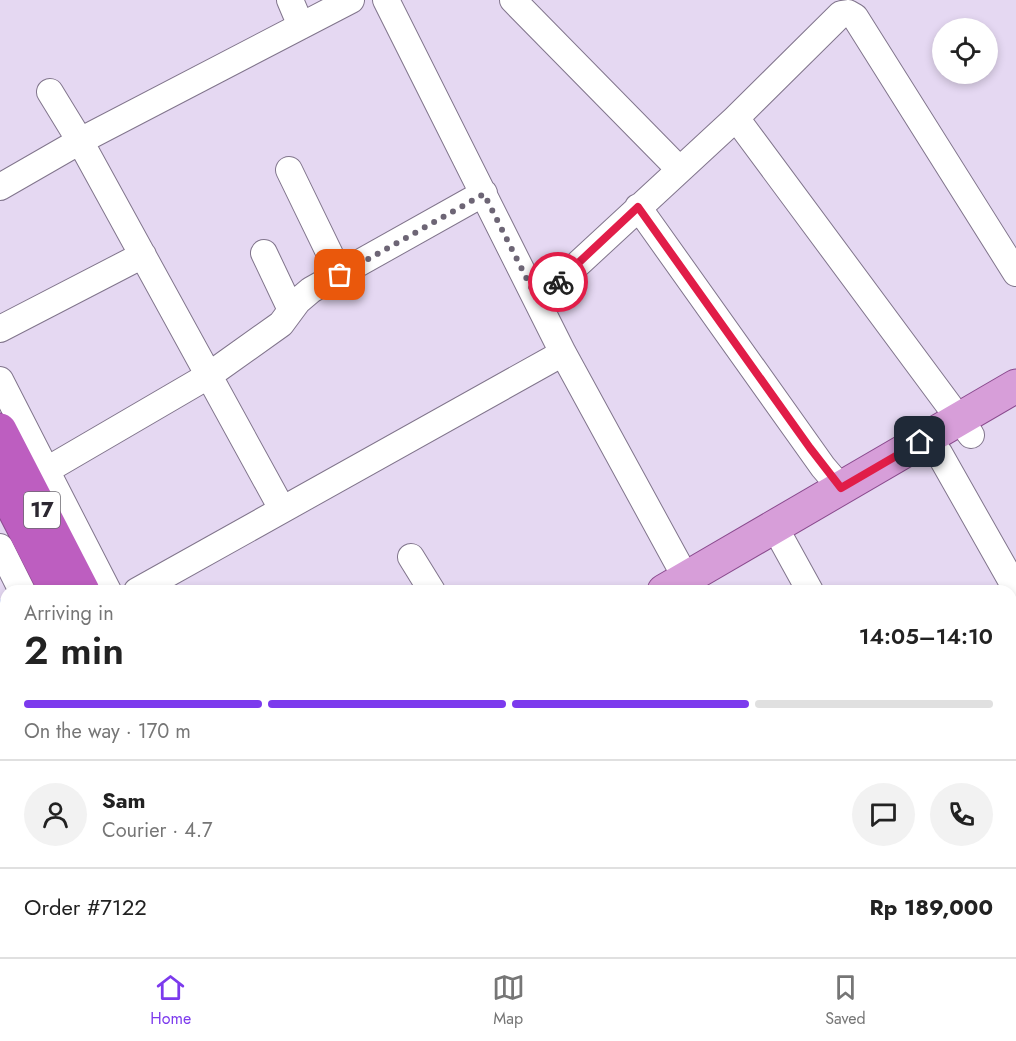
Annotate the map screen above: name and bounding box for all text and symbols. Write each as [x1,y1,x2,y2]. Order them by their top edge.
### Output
map controls [932,18,998,84]
button: locate [932,18,998,84]
pin [314,249,365,300]
courier [528,252,588,312]
icon: bag [323,258,356,291]
icon: bike [542,266,575,299]
pin [894,416,945,467]
icon: home [903,425,936,458]
road number: 17 [24,492,60,528]
text: Arriving in [24,599,114,628]
text: 14:05–14:10 [859,620,993,652]
text: 2 min [24,622,124,679]
text: On the way · 170 m [24,717,191,746]
button: person [24,783,87,846]
button: chat [852,783,915,846]
button: phone [930,783,993,846]
text: Sam [102,784,146,816]
text: Courier · 4.7 [102,816,213,845]
text: Order #7122 [24,891,147,923]
text: Rp 189,000 [870,891,993,923]
tab: Home [150,971,191,1030]
tab: Map [492,971,525,1030]
tab: Saved [825,971,866,1030]

